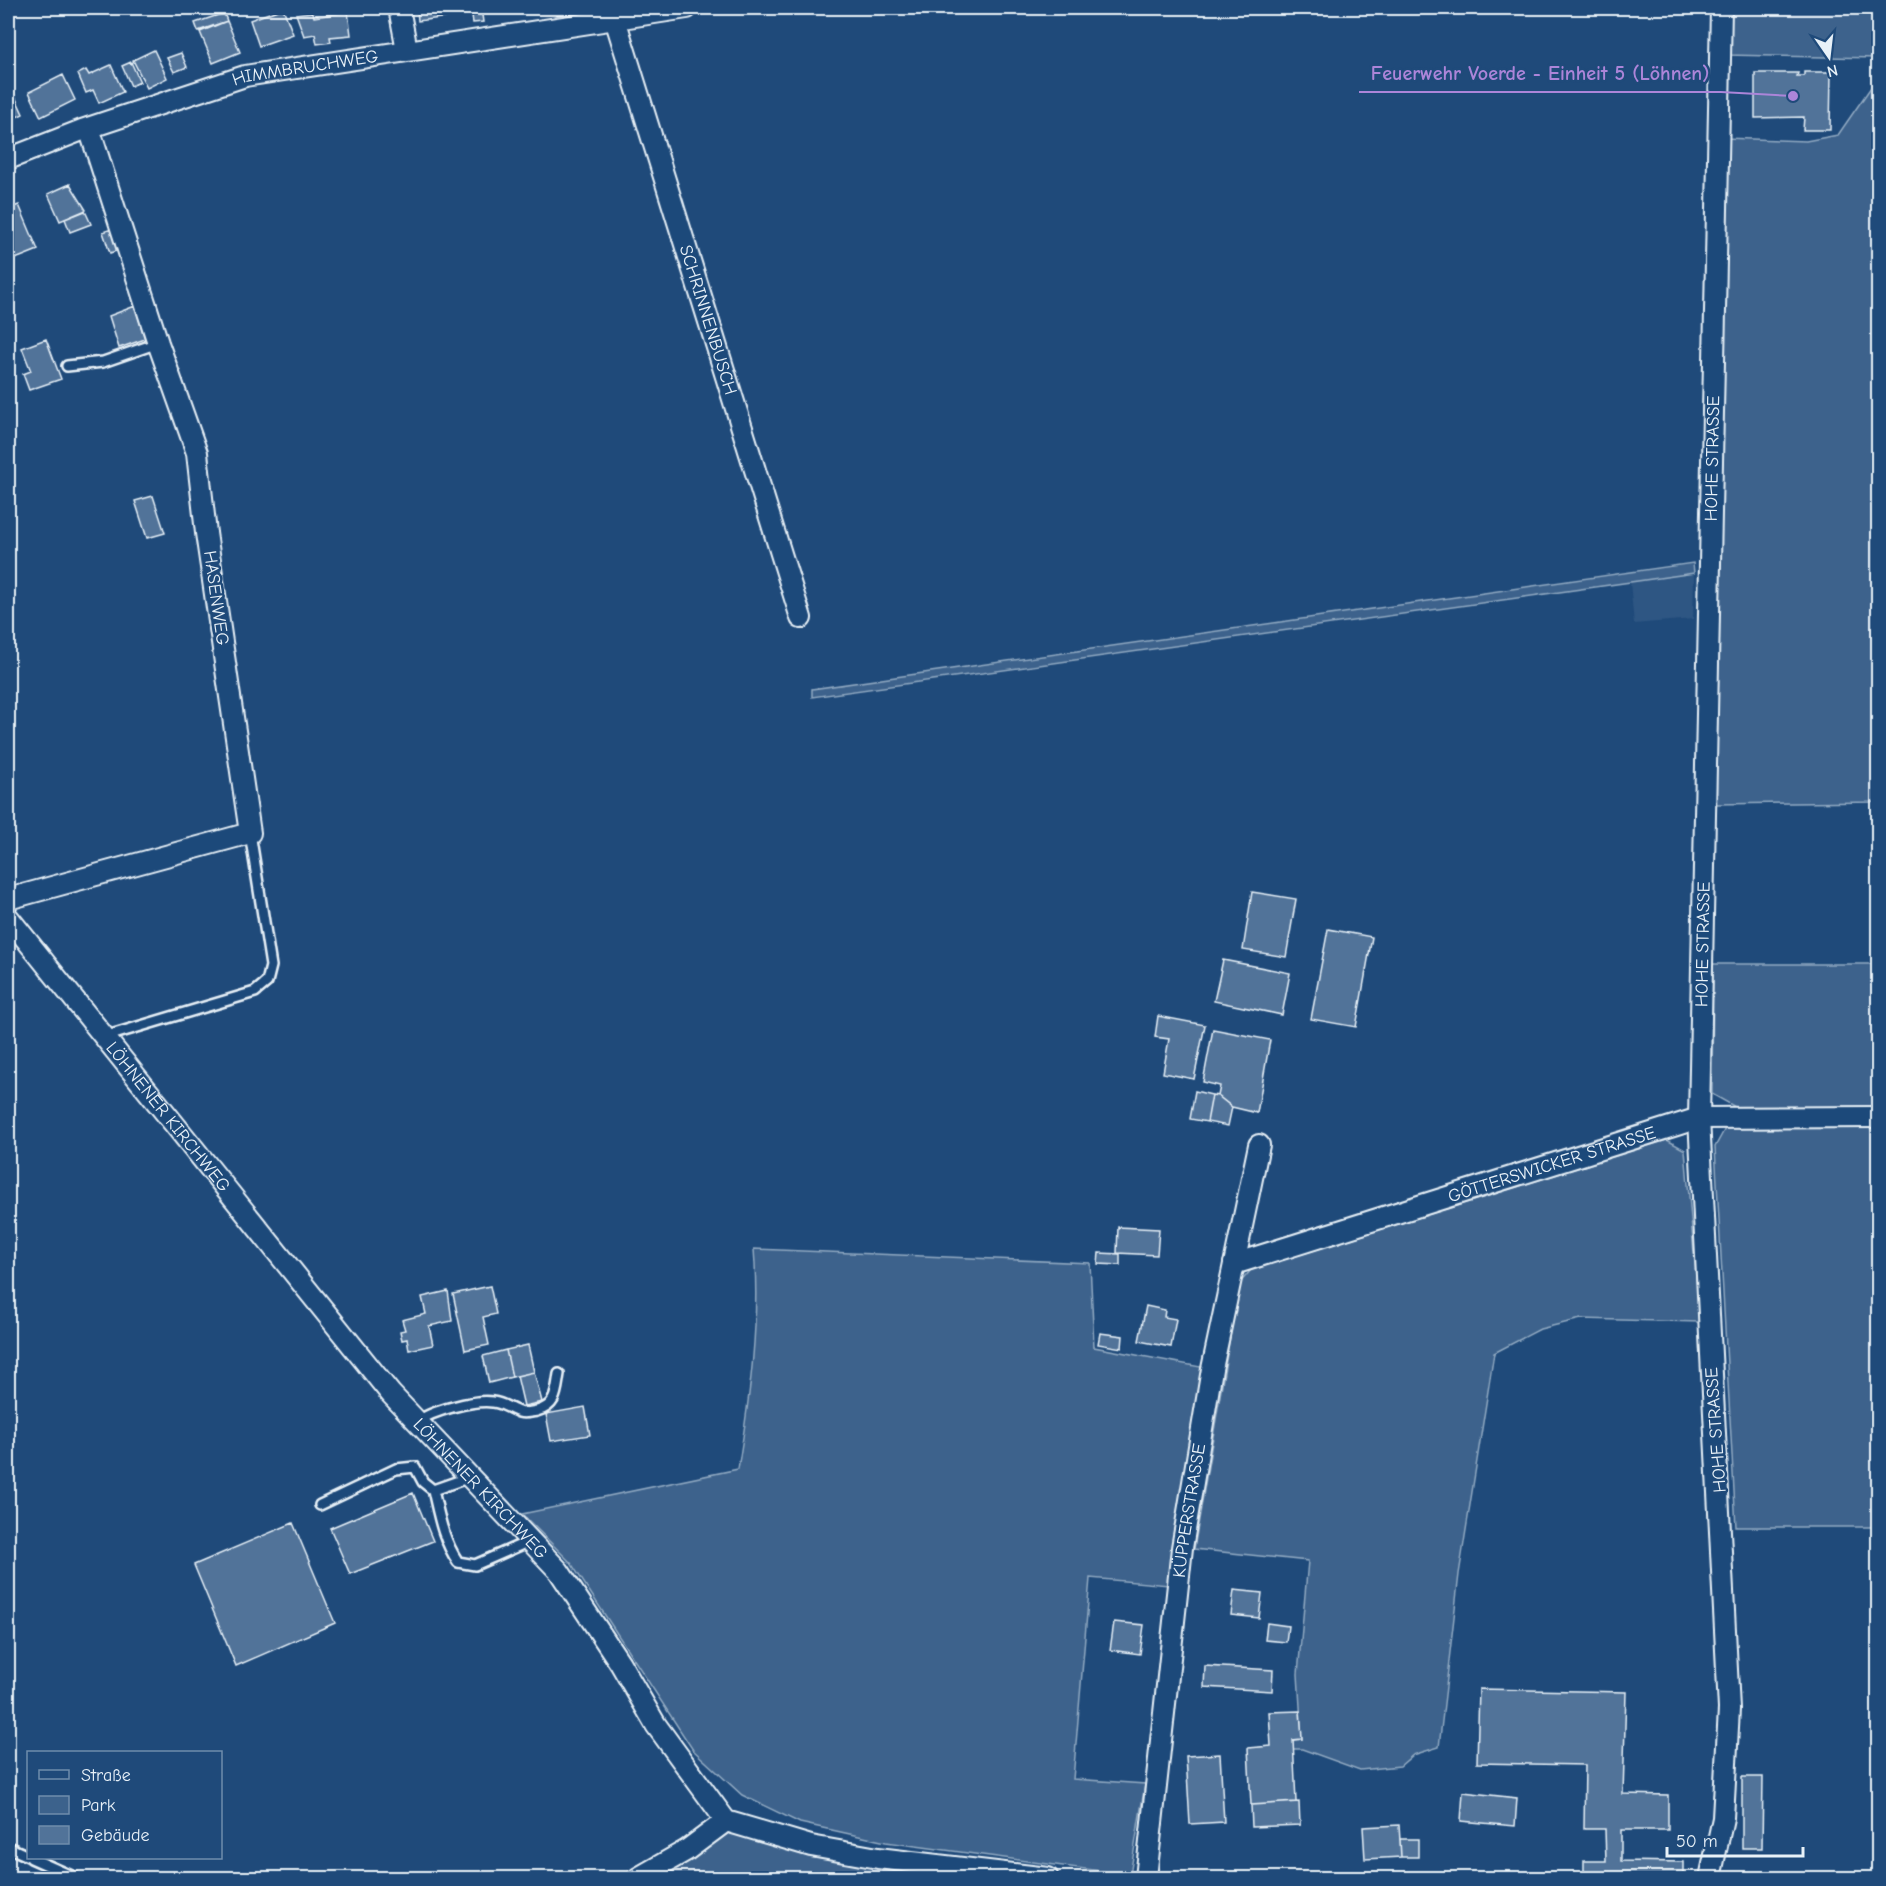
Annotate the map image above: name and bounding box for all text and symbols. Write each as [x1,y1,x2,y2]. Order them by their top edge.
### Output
north arrow [1799,27,1859,87]
street label: HIMMBRUCHWEG [229,45,380,90]
callout: Feuerwehr Voerde - Einheit 5 (Löhnen) [1359,54,1721,92]
text: N [1825,61,1840,81]
text: Feuerwehr Voerde - Einheit 5 (Löhnen) [1371,62,1709,85]
street label: SCHRINNENBUSCH [675,242,742,397]
street label: HOHE STRASSE [1700,395,1724,522]
street label: HASENWEG [199,549,233,647]
street label: HOHE STRASSE [1691,881,1714,1007]
street label: LÖHNENER KIRCHWEG [102,1037,235,1196]
street label: GÖTTERSWICKER STRASSE [1445,1122,1658,1207]
street label: HOHE STRASSE [1701,1366,1731,1493]
street label: LÖHNENER KIRCHWEG [409,1414,553,1563]
street label: KÜPPERSTRASSE [1168,1442,1210,1579]
legend [27,1751,222,1859]
text: Straße [81,1765,131,1786]
text: Park [81,1795,116,1816]
scale bar [1667,1820,1804,1858]
text: Gebäude [81,1825,150,1846]
text: 50 m [1676,1831,1718,1852]

